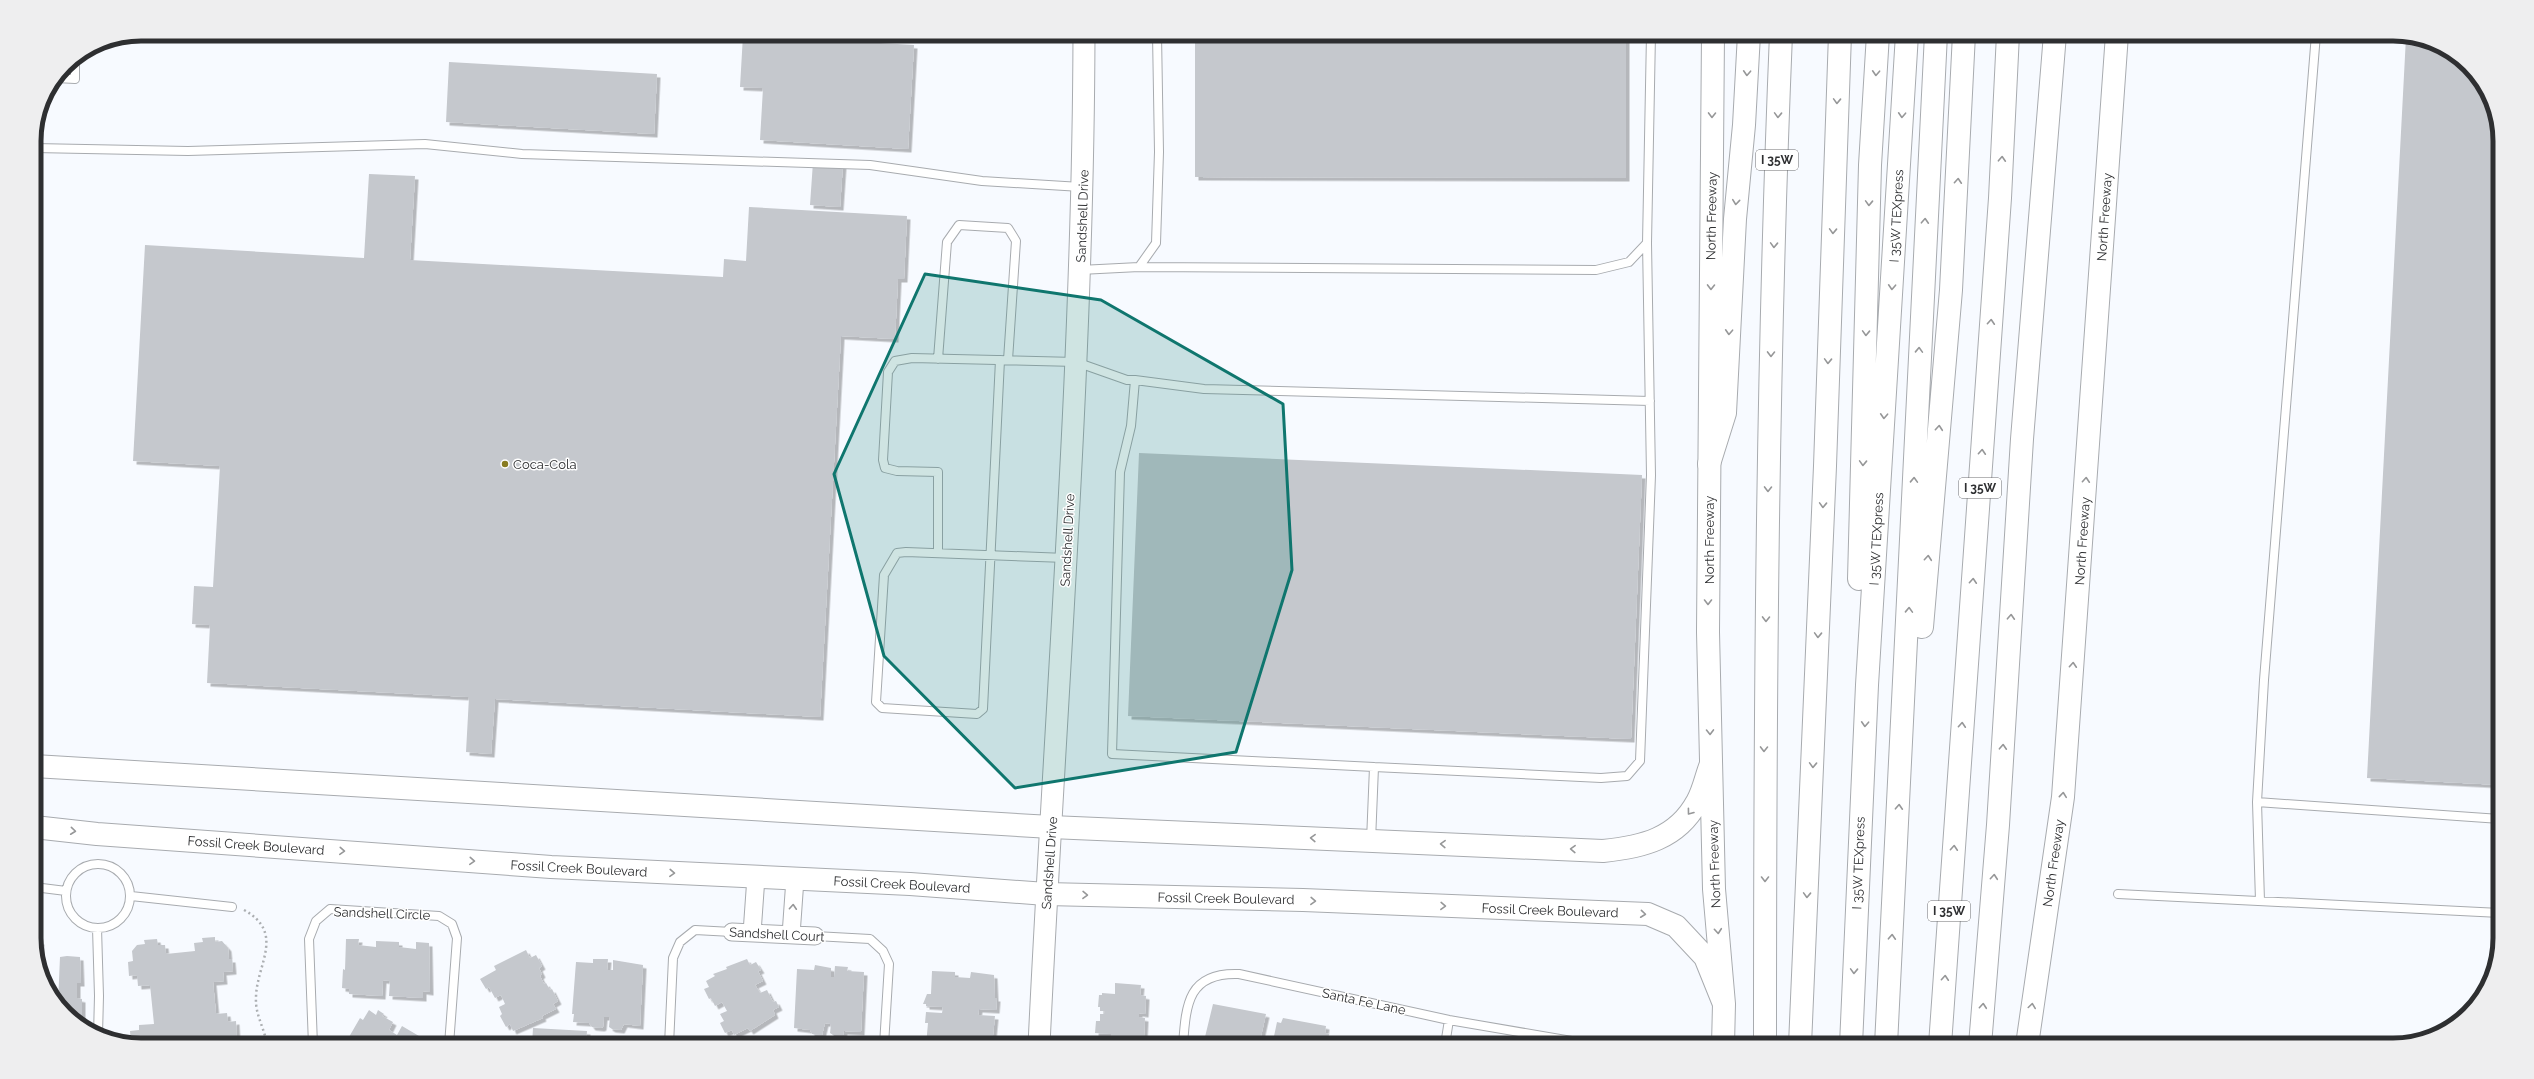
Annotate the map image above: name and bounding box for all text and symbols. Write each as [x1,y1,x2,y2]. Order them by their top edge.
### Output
one-way arrow [1742,70,1751,76]
one-way arrow [1872,70,1880,76]
one-way arrow [1833,98,1842,104]
one-way arrow [1708,112,1716,118]
one-way arrow [1774,112,1782,118]
one-way arrow [1898,112,1907,118]
road number: I 35W [1756,150,1798,170]
one-way arrow [1998,156,2007,162]
street label: Sandshell Drive [1073,169,1092,263]
street label: I 35W TEXpress [1887,169,1906,263]
street label: North Freeway [1703,172,1720,260]
street label: North Freeway [2094,172,2115,262]
one-way arrow [1953,178,1962,184]
one-way arrow [1732,199,1741,206]
one-way arrow [1865,200,1874,206]
one-way arrow [1921,218,1930,224]
one-way arrow [1829,228,1837,234]
one-way arrow [1769,242,1778,248]
one-way arrow [1707,284,1715,290]
one-way arrow [1887,284,1896,290]
one-way arrow [1987,319,1996,325]
one-way arrow [1724,329,1733,335]
one-way arrow [1862,330,1870,336]
one-way arrow [1915,347,1923,353]
one-way arrow [1766,351,1775,357]
one-way arrow [1824,358,1832,364]
one-way arrow [1879,413,1888,419]
one-way arrow [1934,425,1943,431]
one-way arrow [1978,449,1987,455]
place label: Coca-Cola [513,457,577,472]
marker: Coca-Cola [500,459,510,469]
one-way arrow [1858,460,1867,466]
one-way arrow [2082,476,2091,483]
one-way arrow [1910,477,1918,483]
road number: I 35W [1959,478,2001,498]
one-way arrow [1764,486,1772,492]
street label: I 35W TEXpress [1867,492,1886,586]
street label: Sandshell Drive [1058,493,1077,587]
street label: North Freeway [1702,496,1717,584]
street label: North Freeway [2072,496,2093,586]
one-way arrow [1819,502,1827,508]
one-way arrow [1924,555,1933,561]
one-way arrow [1968,578,1977,584]
one-way arrow [1704,599,1712,605]
one-way arrow [1905,607,1913,613]
one-way arrow [2006,614,2015,620]
one-way arrow [1762,616,1770,622]
one-way arrow [1814,632,1822,638]
one-way arrow [2069,662,2078,668]
one-way arrow [1861,721,1870,727]
one-way arrow [1958,722,1967,728]
one-way arrow [1706,729,1714,735]
one-way arrow [1998,744,2007,750]
one-way arrow [1760,746,1768,752]
one-way arrow [1808,762,1817,768]
one-way arrow [2058,792,2067,798]
one-way arrow [1895,804,1904,810]
one-way arrow [1687,808,1695,815]
street label: Sandshell Drive [1039,816,1060,910]
street label: I 35W TEXpress [1849,816,1868,910]
street label: North Freeway [2040,818,2067,908]
street label: North Freeway [1705,820,1724,908]
one-way arrow [70,827,76,836]
street label: Fossil Creek Boulevard [187,833,325,858]
one-way arrow [1310,834,1316,843]
one-way arrow [1440,840,1446,848]
one-way arrow [1570,845,1576,854]
one-way arrow [1949,845,1958,851]
one-way arrow [339,847,345,856]
one-way arrow [469,857,475,866]
street label: Fossil Creek Boulevard [510,857,648,880]
one-way arrow [669,869,675,877]
street label: Fossil Creek Boulevard [833,873,971,896]
one-way arrow [1989,874,1998,880]
one-way arrow [1761,876,1769,882]
street label: Fossil Creek Boulevard [1157,890,1295,907]
one-way arrow [1082,891,1088,899]
one-way arrow [1803,892,1812,898]
one-way arrow [1310,896,1316,905]
street label: Fossil Creek Boulevard [1481,901,1619,920]
road number: I 35W [1928,901,1970,921]
one-way arrow [1440,902,1446,910]
street label: Sandshell Circle [333,904,431,923]
one-way arrow [788,904,797,910]
one-way arrow [1640,909,1646,918]
street label: Sandshell Court [729,925,826,945]
one-way arrow [1713,928,1722,934]
one-way arrow [1888,934,1896,940]
one-way arrow [1849,968,1858,974]
one-way arrow [1940,975,1949,981]
street label: Santa Fe Lane [1321,985,1408,1018]
one-way arrow [1978,1003,1987,1009]
one-way arrow [2027,1003,2036,1009]

